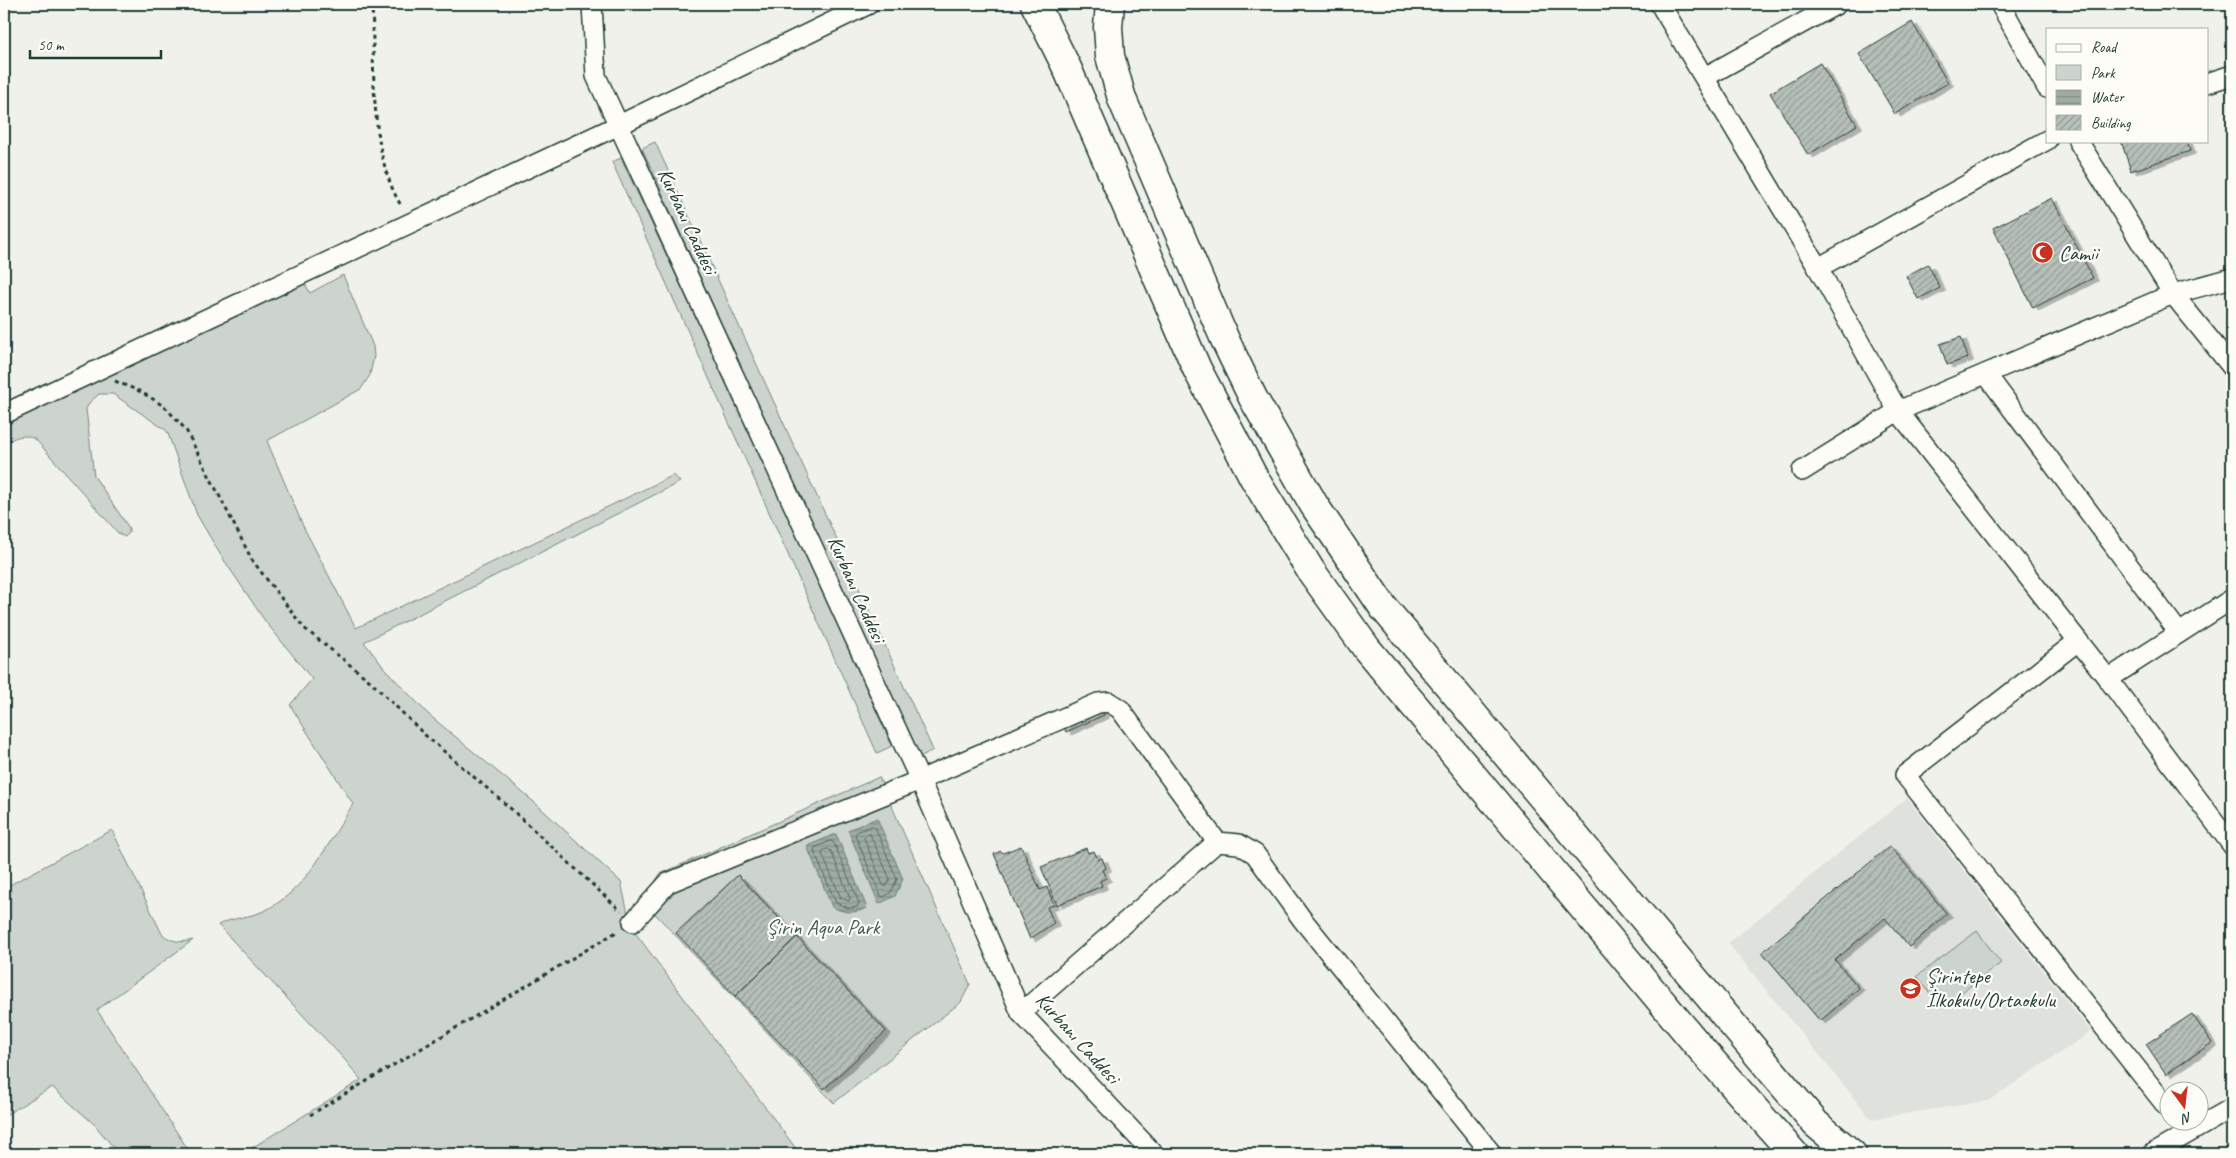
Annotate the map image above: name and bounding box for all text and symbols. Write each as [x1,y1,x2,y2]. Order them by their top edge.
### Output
scale bar [30,28,161,60]
legend [2046,28,2208,142]
text: 50 m [38,36,65,55]
text: Road [2091,38,2118,57]
text: Park [2091,64,2116,83]
text: Water [2091,88,2125,107]
text: Building [2091,114,2131,133]
street label: Kurbanı Caddesi [652,164,725,281]
place label: Camii [2059,240,2101,266]
mosque icon: Camii [2031,241,2055,265]
street label: Kurbanı Caddesi [822,532,893,649]
park label: Şirin Aqua Park [767,914,881,940]
place label: Şirintepe İlkokulu/Ortaokulu [1926,963,2056,1013]
school or university icon: Şirintepe İlkokulu/Ortaokulu [1898,976,1922,1000]
street label: Kurbanı Caddesi [1030,987,1128,1091]
north arrow [2158,1080,2208,1130]
text: N [2179,1109,2194,1128]

